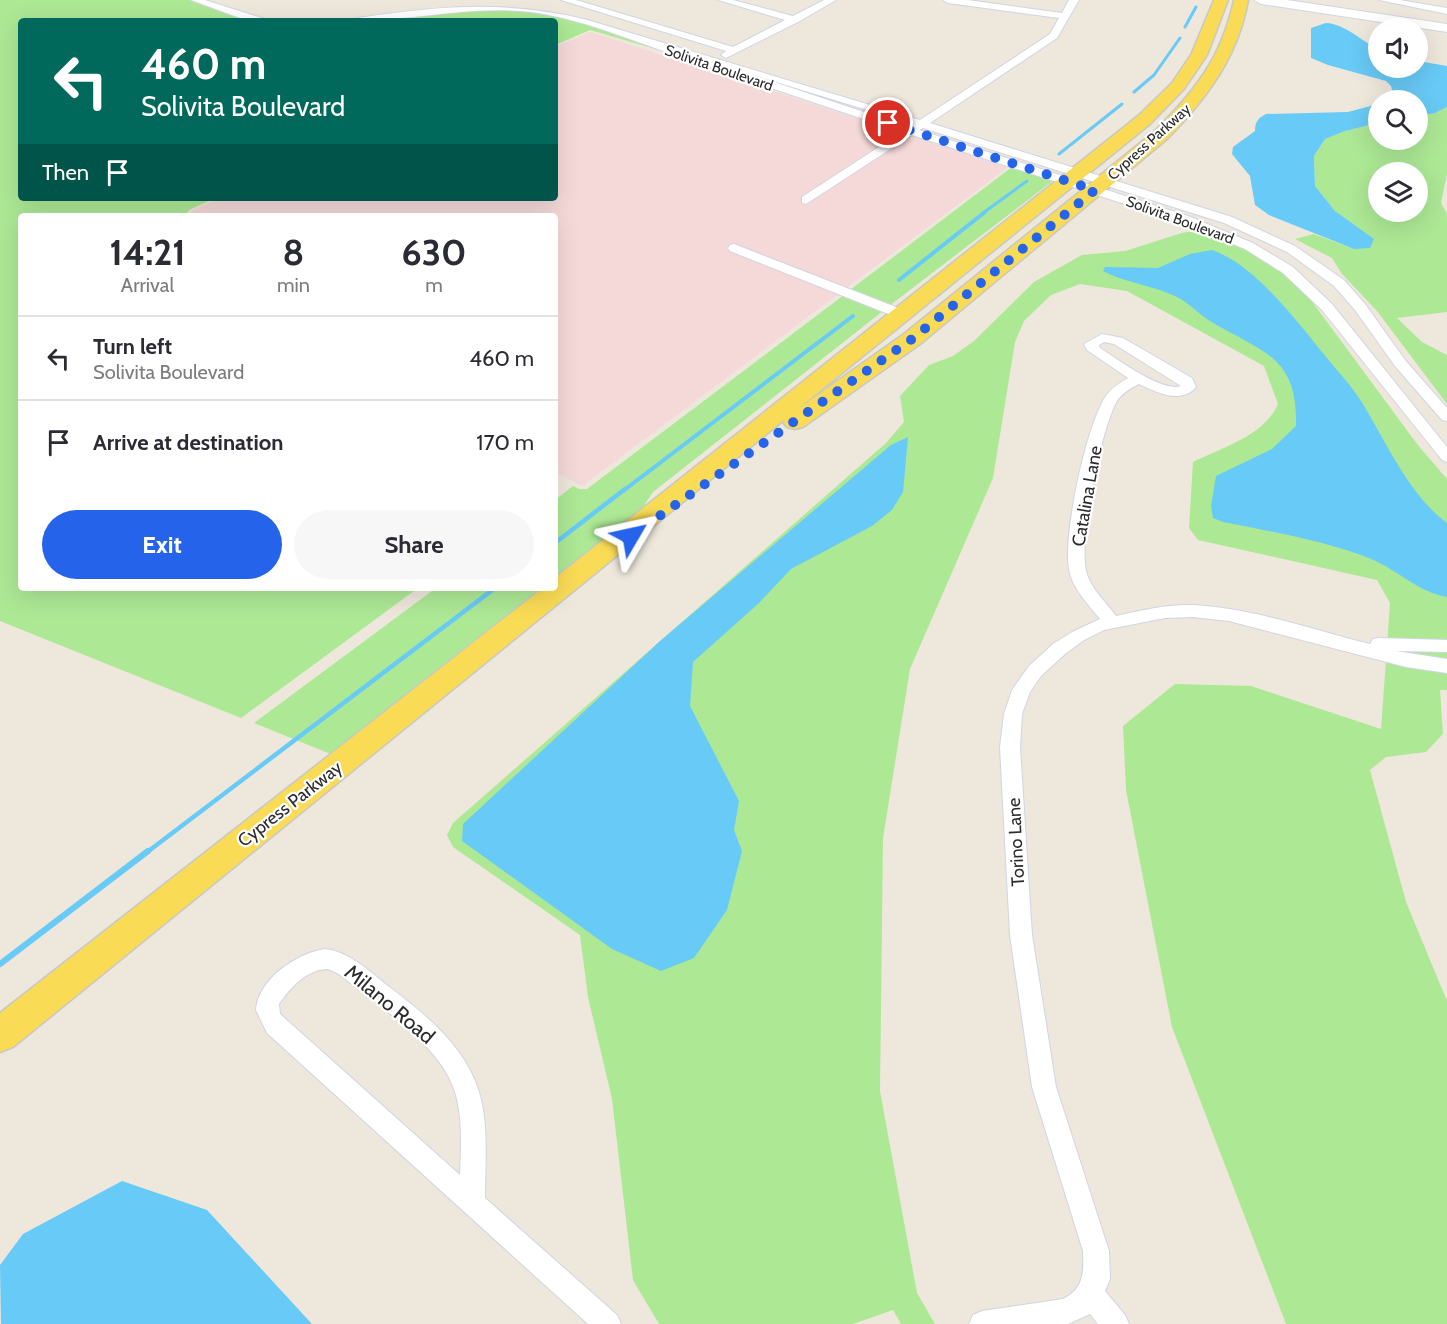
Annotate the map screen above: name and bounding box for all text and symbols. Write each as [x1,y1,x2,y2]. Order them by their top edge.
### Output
map controls [1368,18,1428,222]
button: sound [1368,18,1428,78]
text: 460 m [141,38,266,90]
street label: Solivita Boulevard [662,41,776,95]
icon: left [42,42,120,120]
text: Solivita Boulevard [141,90,345,123]
button: search [1368,90,1428,150]
pin [862,97,913,148]
street label: Cypress Parkway [1104,100,1195,184]
icon: arrive [871,106,904,139]
icon: arrive [101,156,134,189]
text: Then [42,159,89,186]
button: layers [1368,162,1428,222]
street label: Solivita Boulevard [1124,192,1236,248]
text: 14:21 [110,230,185,274]
text: 8 [283,230,304,274]
text: 630 [401,230,467,274]
text: Arrival [121,273,174,297]
text: min [277,273,310,297]
text: m [425,273,443,297]
text: Turn left [93,333,172,360]
icon: left [42,342,75,375]
text: 460 m [469,345,534,372]
text: Solivita Boulevard [93,360,244,384]
icon: arrive [42,426,75,459]
text: Arrive at destination [93,429,283,456]
text: 170 m [476,429,534,456]
street label: Catalina Lane [1067,444,1107,548]
position arrow [599,504,663,568]
button: Exit [42,510,282,579]
button: Share [294,510,534,579]
street label: Cypress Parkway [233,756,347,852]
street label: Torino Lane [1003,797,1029,887]
street label: Milano Road [340,959,440,1049]

